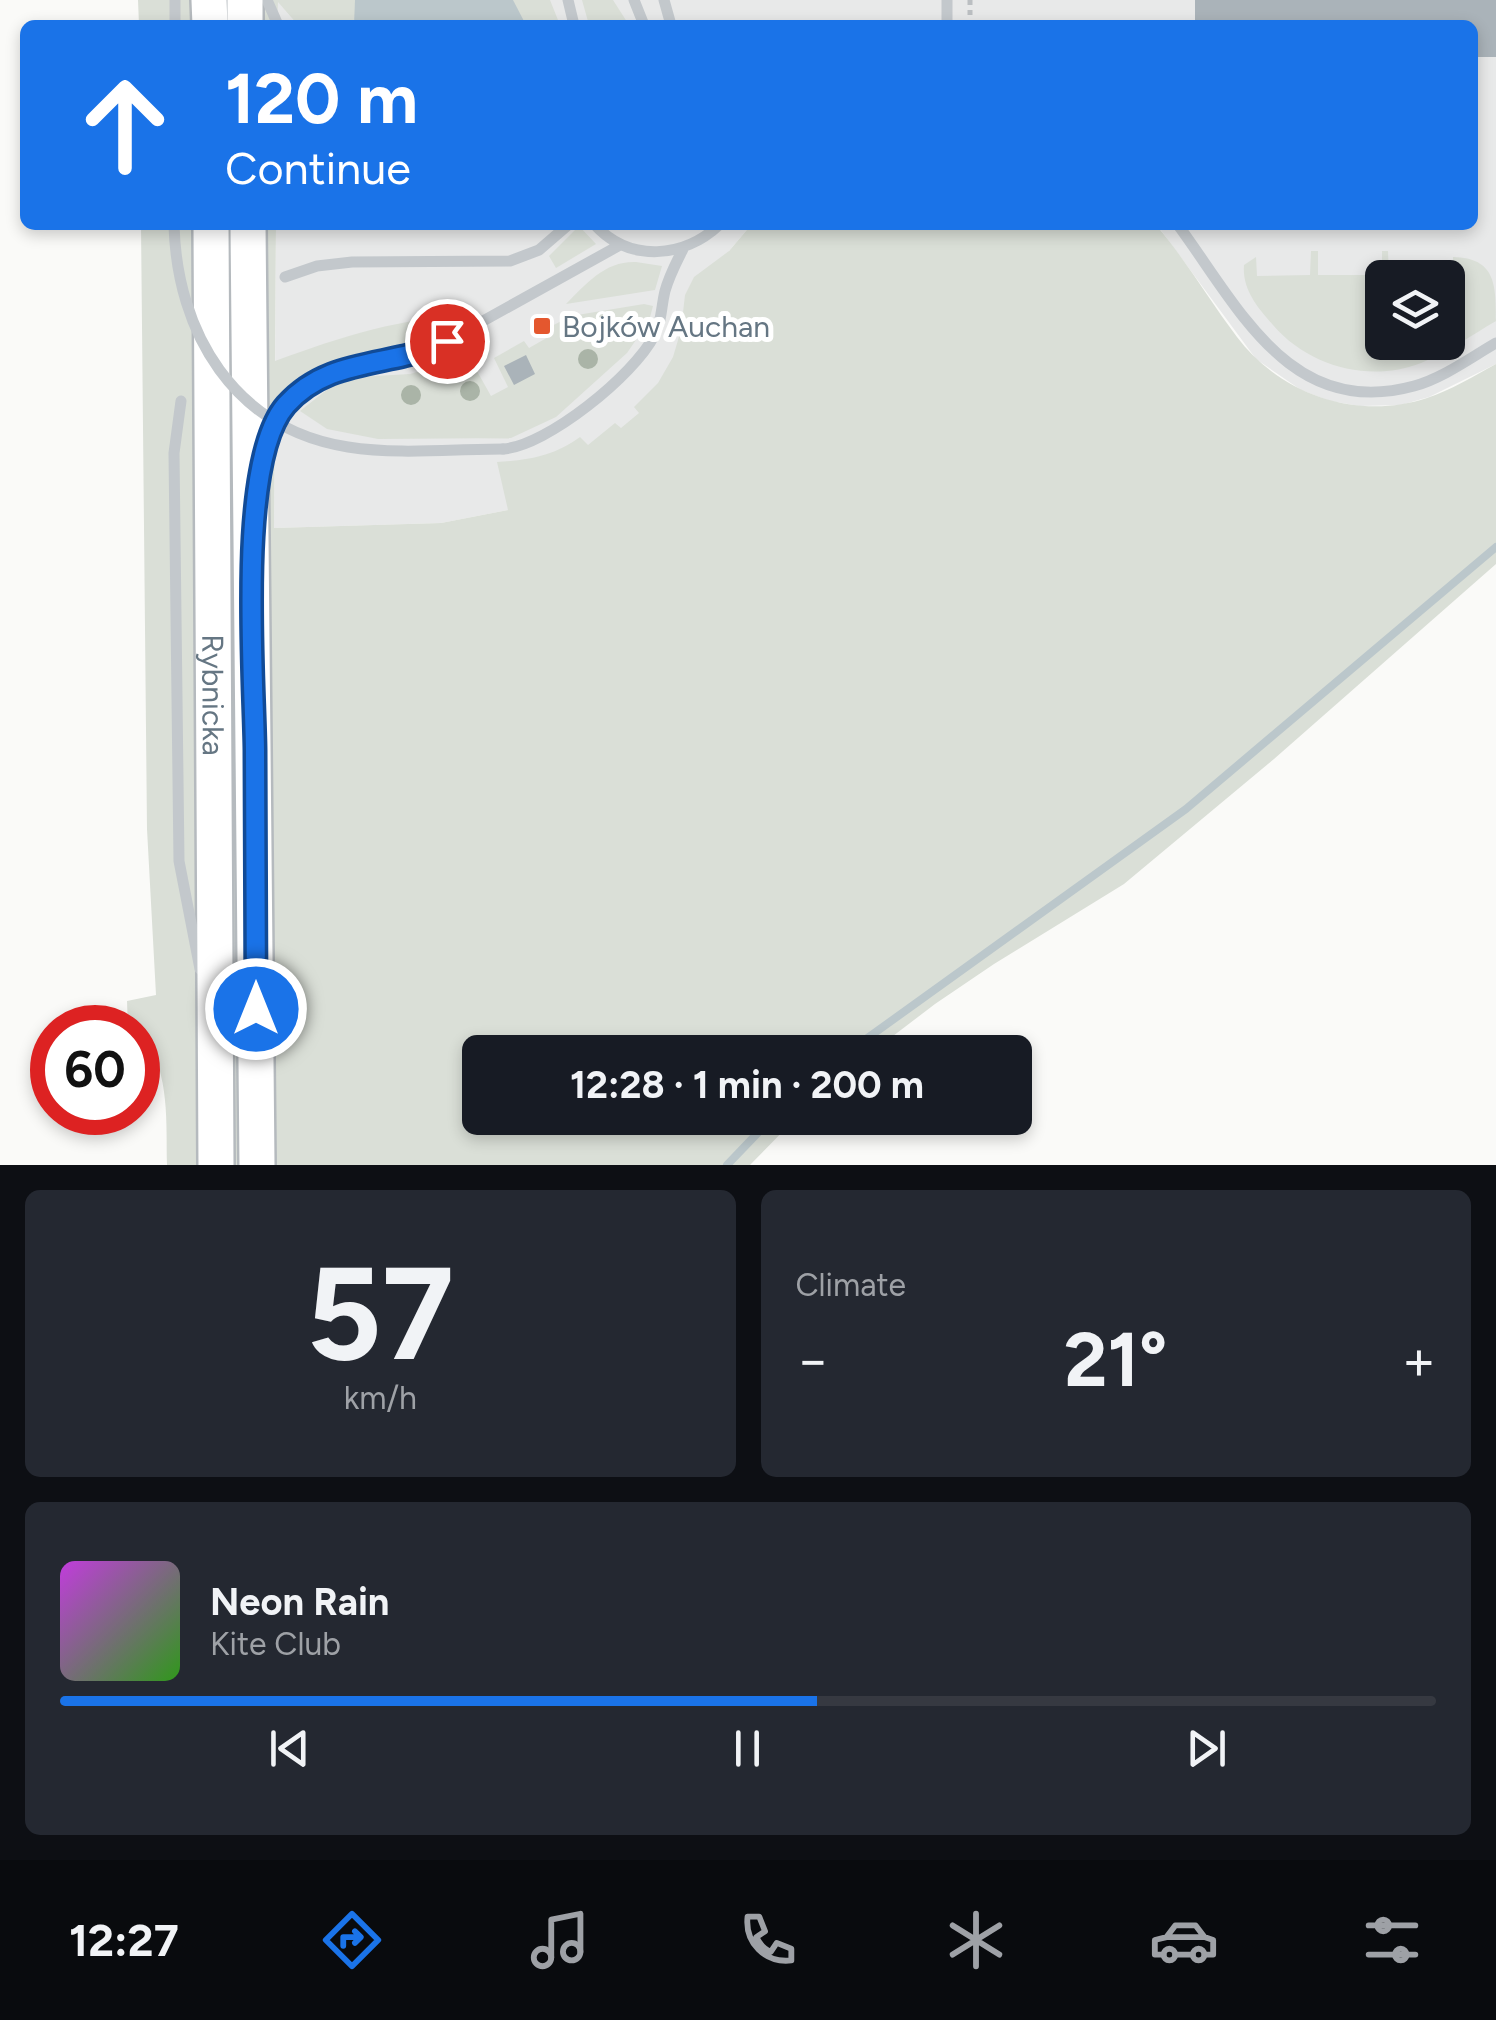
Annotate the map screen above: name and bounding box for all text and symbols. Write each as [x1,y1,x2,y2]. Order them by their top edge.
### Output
text: 120 m [225,56,418,141]
icon: ahead [60,60,190,190]
text: Continue [225,141,411,195]
map controls [1365,260,1465,360]
button: layers [1365,260,1465,360]
pin [405,299,490,384]
place label: Bojków Auchan [562,308,770,345]
icon: arrive [420,314,475,369]
marker: Bojków Auchan [531,315,553,337]
street label: Rybnicka [195,634,232,756]
position arrow [204,957,308,1061]
speed limit sign: 60 [30,1005,160,1135]
text: 12:28 · 1 min · 200 m [570,1062,924,1108]
text: 57 [306,1236,454,1392]
text: Climate [796,1266,906,1304]
text: 21° [1064,1315,1167,1405]
text: − [796,1327,830,1393]
text: + [1402,1327,1436,1393]
text: km/h [344,1379,417,1417]
text: Neon Rain [210,1579,389,1625]
text: Kite Club [210,1625,341,1663]
icon: previous [262,1721,317,1776]
icon: pause [720,1721,775,1776]
icon: next [1179,1721,1234,1776]
icon: directions [317,1905,387,1975]
icon: music [525,1905,595,1975]
icon: phone [733,1905,803,1975]
icon: climate [941,1905,1011,1975]
icon: car [1149,1905,1219,1975]
icon: filters [1357,1905,1427,1975]
text: 12:27 [69,1913,179,1967]

